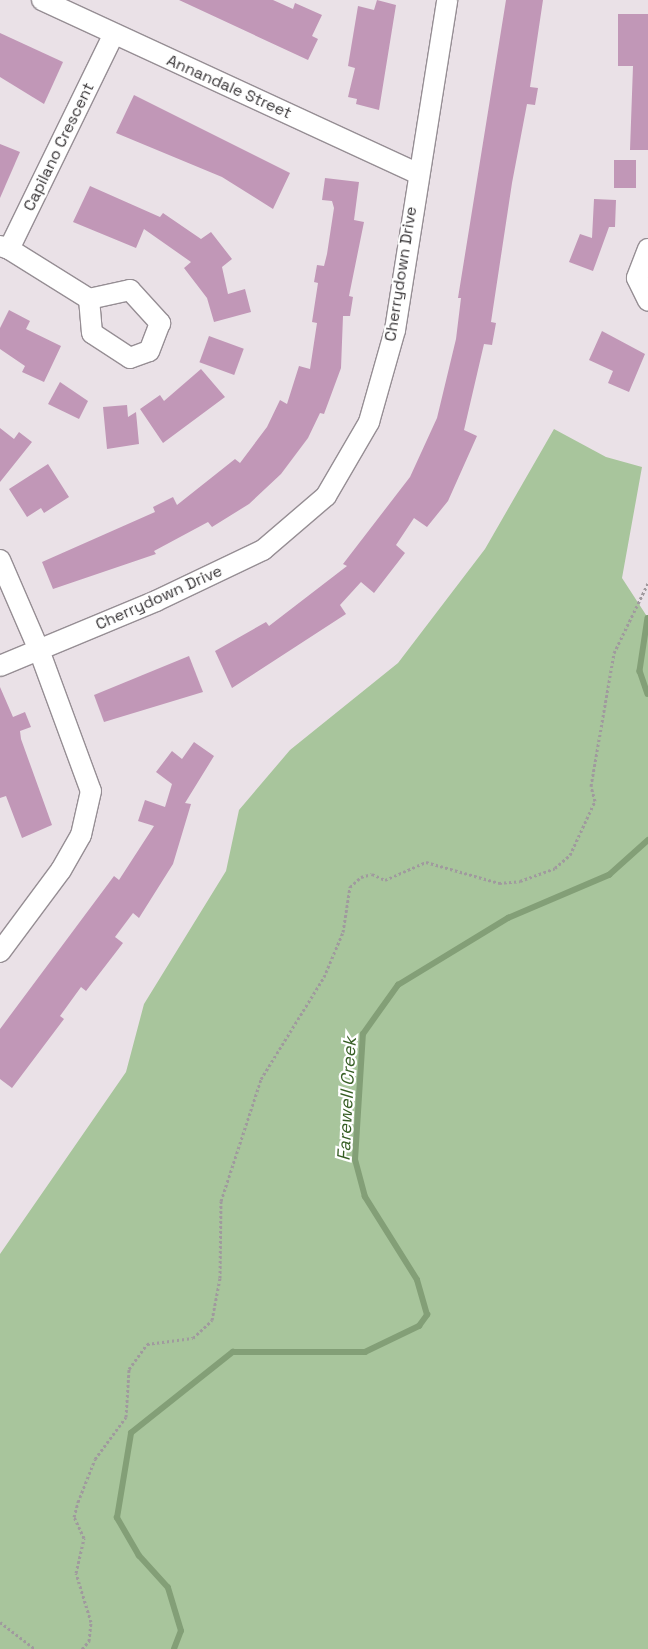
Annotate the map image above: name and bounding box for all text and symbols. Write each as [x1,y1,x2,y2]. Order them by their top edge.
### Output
street label: Annandale Street [164,51,294,123]
street label: Capilano Crescent [20,80,98,214]
street label: Cherrydown Drive [381,205,421,343]
street label: Cherrydown Drive [93,561,225,635]
water label: Farewell Creek [333,1036,361,1162]

